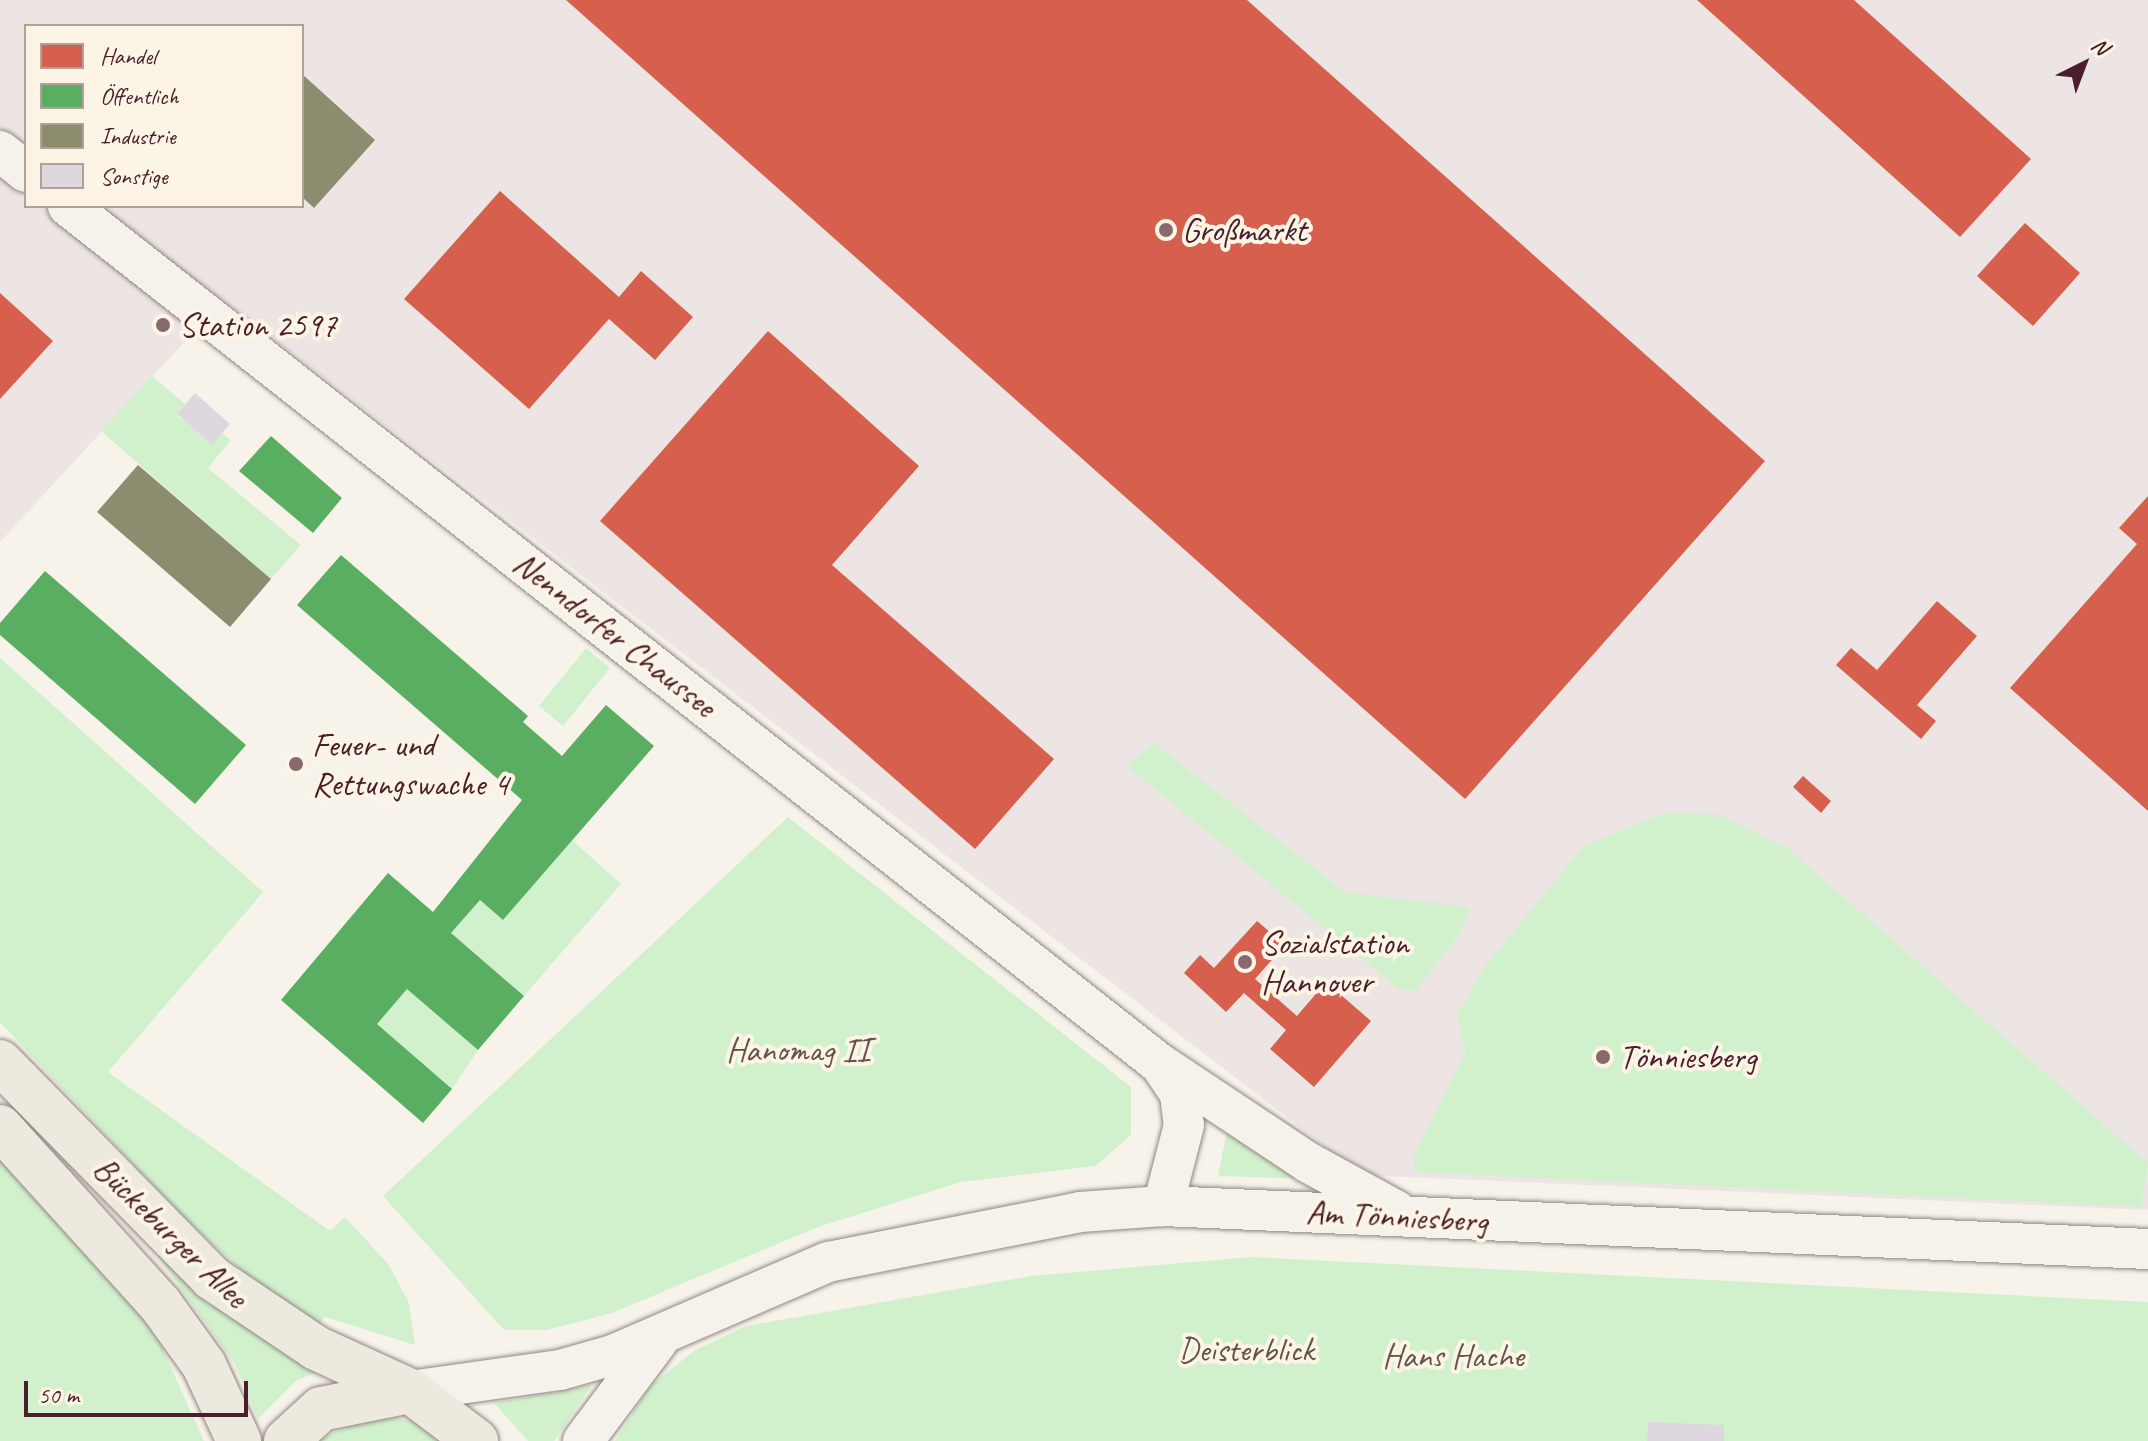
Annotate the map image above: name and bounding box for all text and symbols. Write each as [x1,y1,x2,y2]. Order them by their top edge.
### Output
legend [24,24,304,208]
north arrow [2044,24,2124,104]
text: N [2086,31,2114,61]
text: Handel [100,41,156,71]
text: Öffentlich [100,81,178,111]
text: Industrie [100,121,176,151]
text: Sonstige [100,161,168,191]
place label: Großmarkt [1182,210,1306,250]
marker: Großmarkt [1157,221,1175,239]
place label: Station 2597 [179,305,337,345]
marker: Station 2597 [154,316,172,334]
street label: Nenndorfer Chaussee [506,542,724,726]
place label: Feuer- und Rettungswache 4 [312,724,509,804]
marker: Feuer- und Rettungswache 4 [287,755,305,773]
place label: Sozialstation Hannover [1261,922,1409,1002]
marker: Sozialstation Hannover [1236,953,1254,971]
park label: Hanomag II [726,1030,870,1070]
place label: Tönniesberg [1619,1037,1756,1077]
marker: Tönniesberg [1594,1048,1612,1066]
street label: Bückeburger Allee [85,1148,257,1316]
street label: Am Tönniesberg [1305,1191,1489,1241]
park label: Deisterblick [1178,1330,1314,1370]
park label: Hans Hache [1382,1336,1524,1376]
scale bar [28,1365,252,1415]
text: 50 m [38,1380,79,1410]

